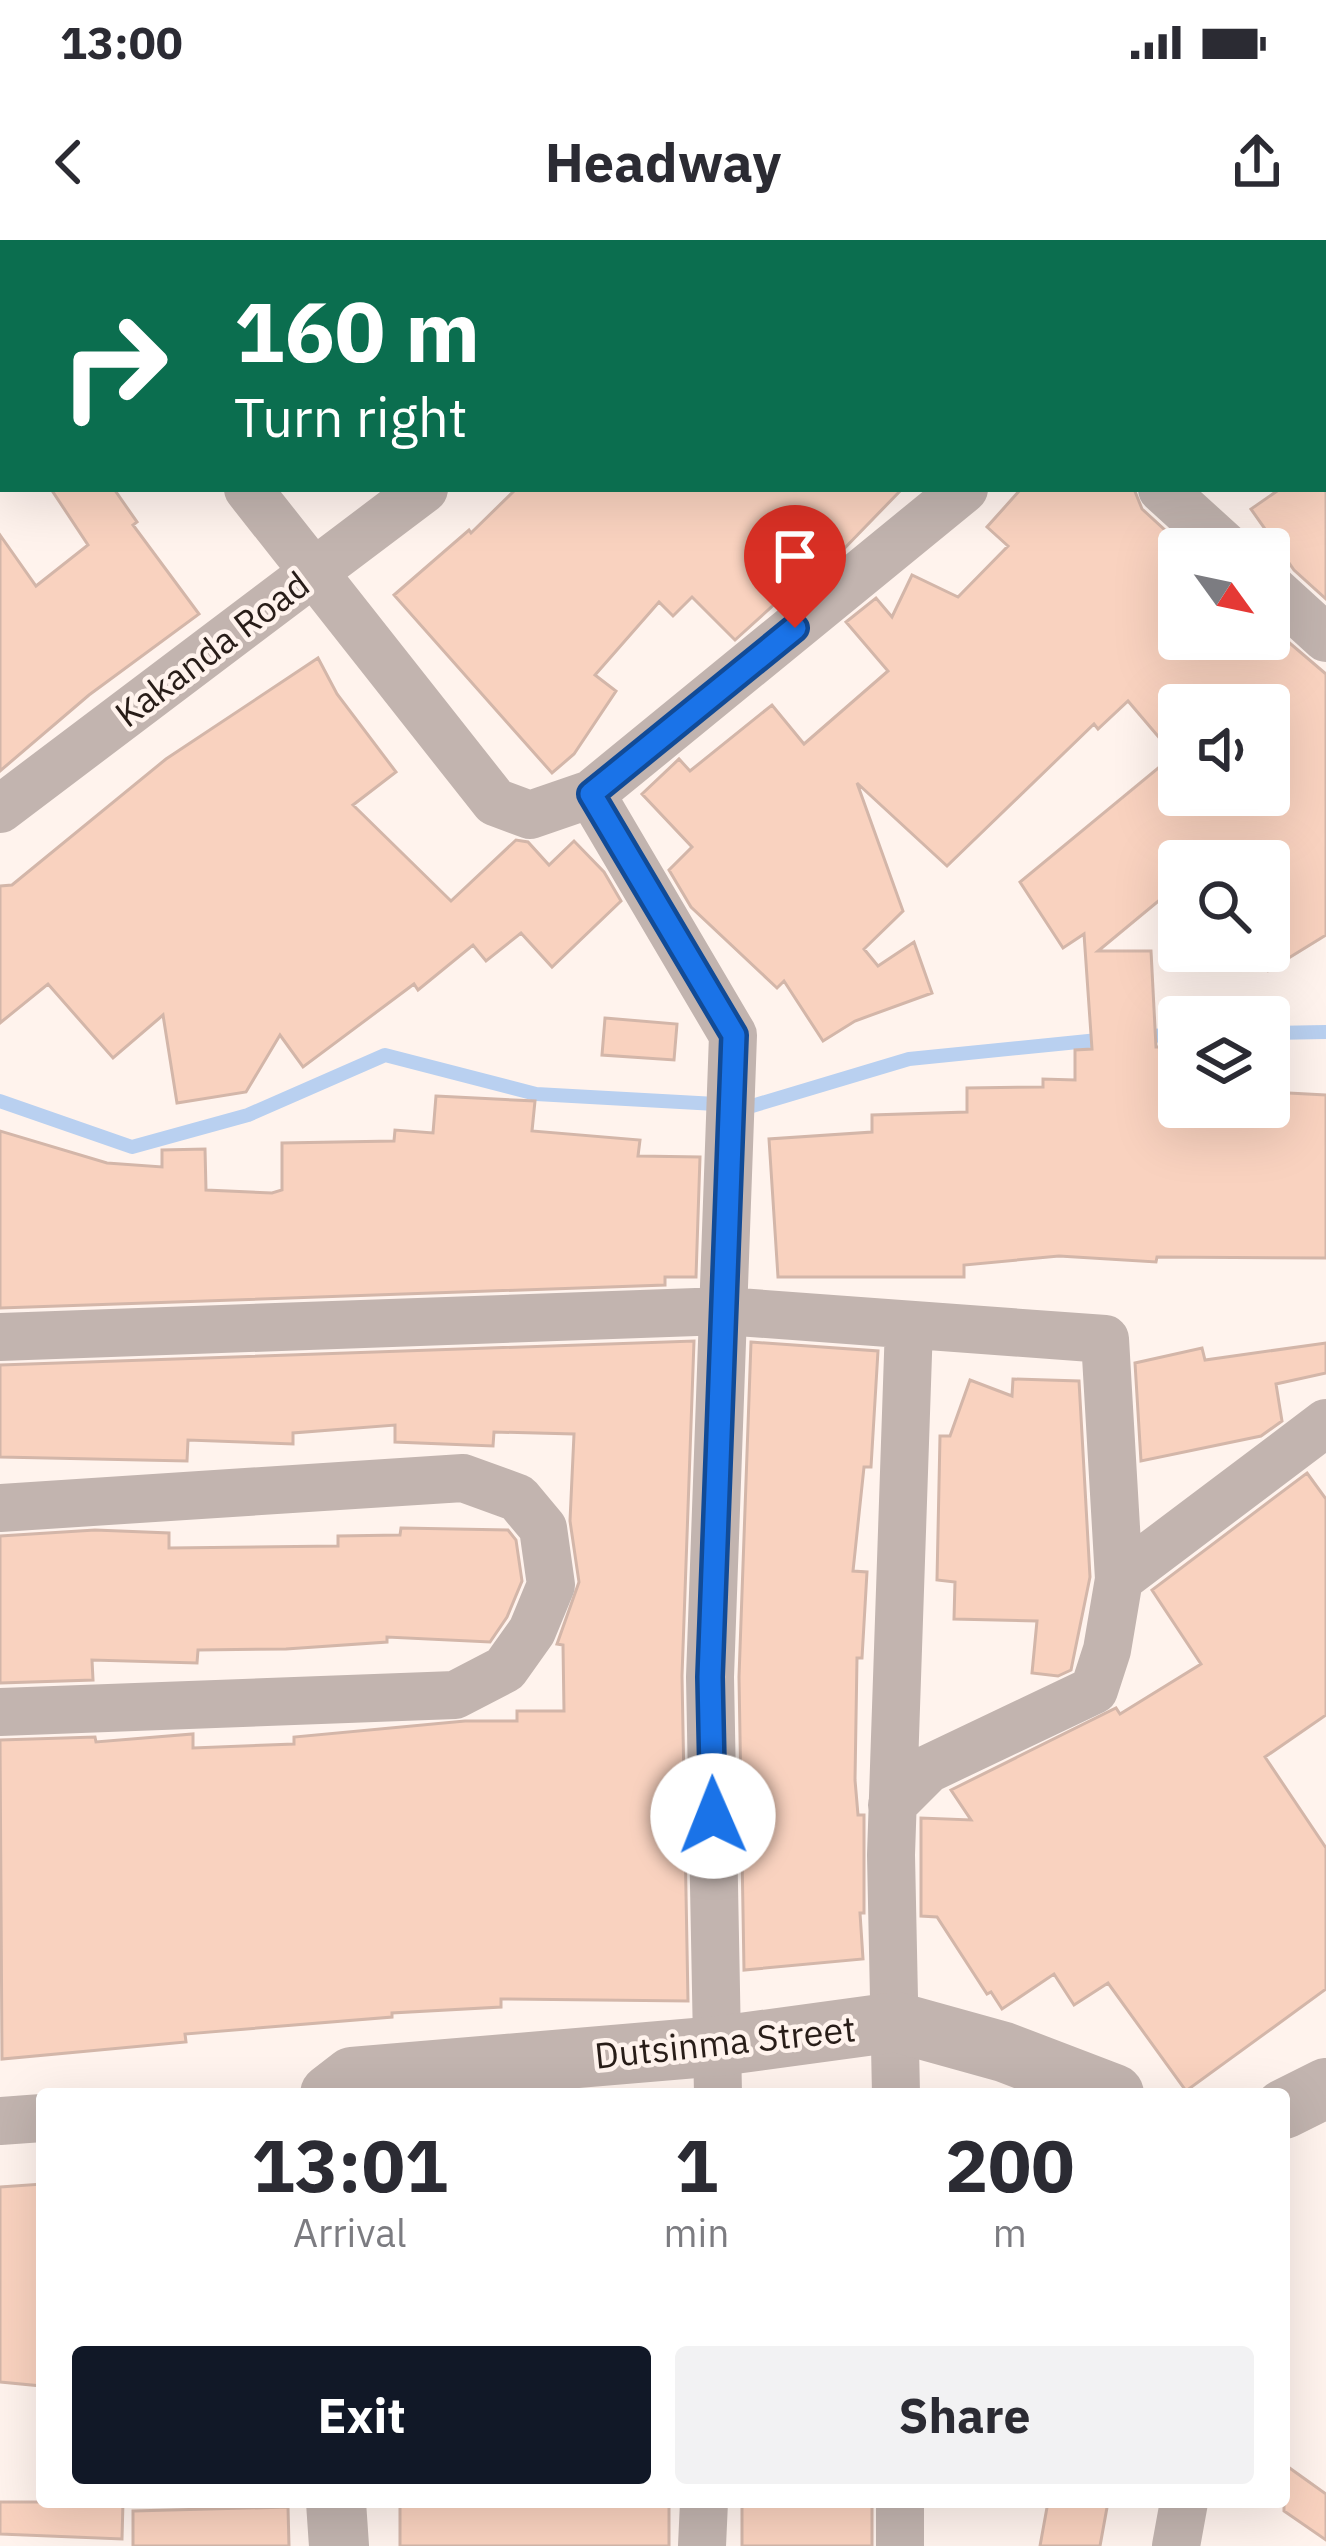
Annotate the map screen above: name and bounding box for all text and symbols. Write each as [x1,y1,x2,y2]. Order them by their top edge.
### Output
text: 13:00 [60,13,183,71]
text: Headway [545,127,781,197]
icon: back [36,129,102,195]
icon: share [1224,129,1290,195]
text: 160 m [234,276,480,385]
icon: right [36,288,192,444]
text: Turn right [234,382,468,452]
pin [744,505,846,628]
icon: arrive [762,523,828,589]
north arrow [1158,528,1290,660]
map controls [1158,528,1290,1128]
street label: Kakanda Road [105,560,318,737]
button: sound [1158,684,1290,816]
button: search [1158,840,1290,972]
button: layers [1158,996,1290,1128]
position arrow [650,1753,776,1879]
street label: Dutsinma Street [592,2004,858,2079]
text: 13:01 [251,2118,448,2212]
text: 1 [675,2118,718,2212]
text: 200 [945,2118,1075,2212]
text: Arrival [293,2207,407,2258]
text: min [664,2207,729,2258]
text: m [993,2207,1027,2258]
button: Exit [72,2346,651,2484]
button: Share [675,2346,1254,2484]

